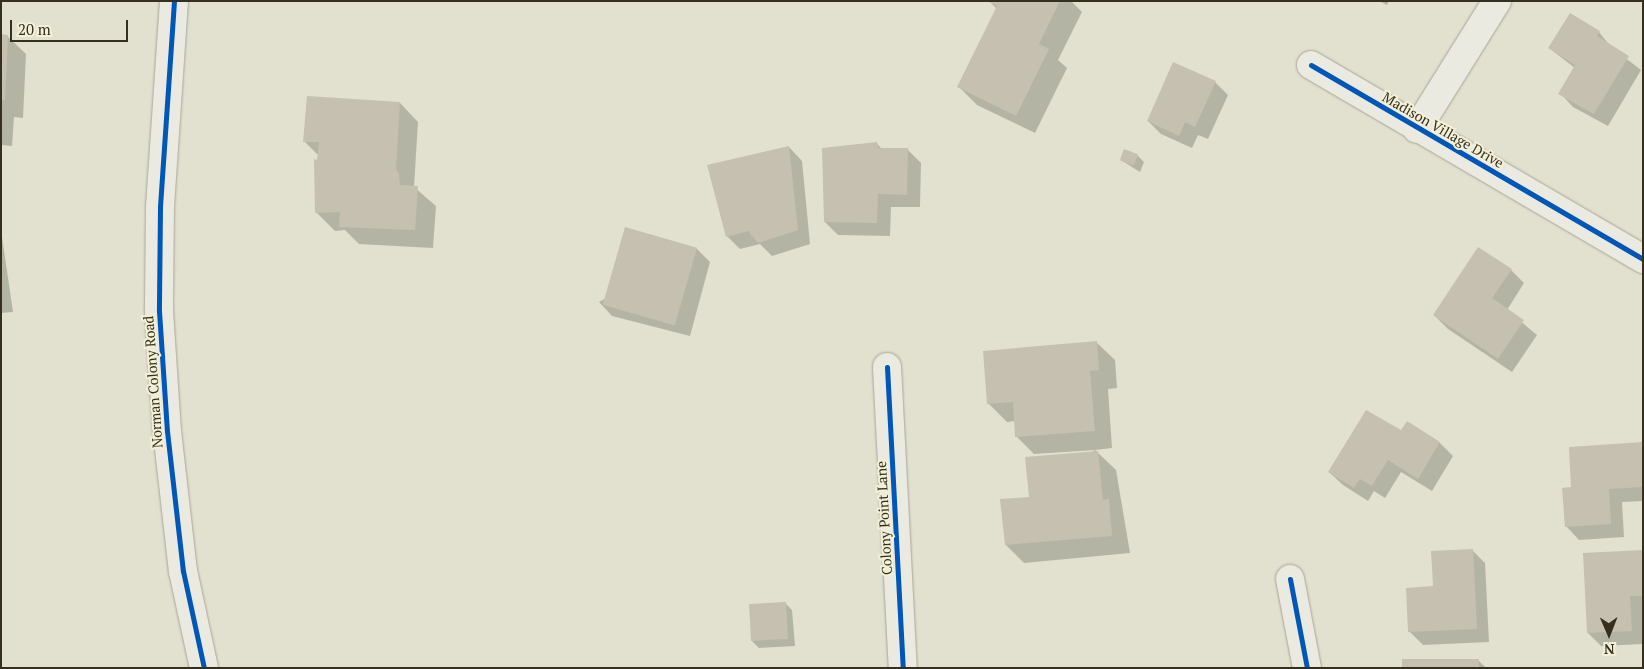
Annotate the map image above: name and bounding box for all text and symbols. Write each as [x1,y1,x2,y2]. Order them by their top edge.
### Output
scale bar [12,10,130,42]
text: 20 m [18,19,51,39]
street label: Madison Village Drive [1379,88,1507,172]
street label: Norman Colony Road [140,315,166,449]
street label: Colony Point Lane [873,461,895,575]
north arrow [1584,609,1634,659]
text: N [1604,640,1615,659]

